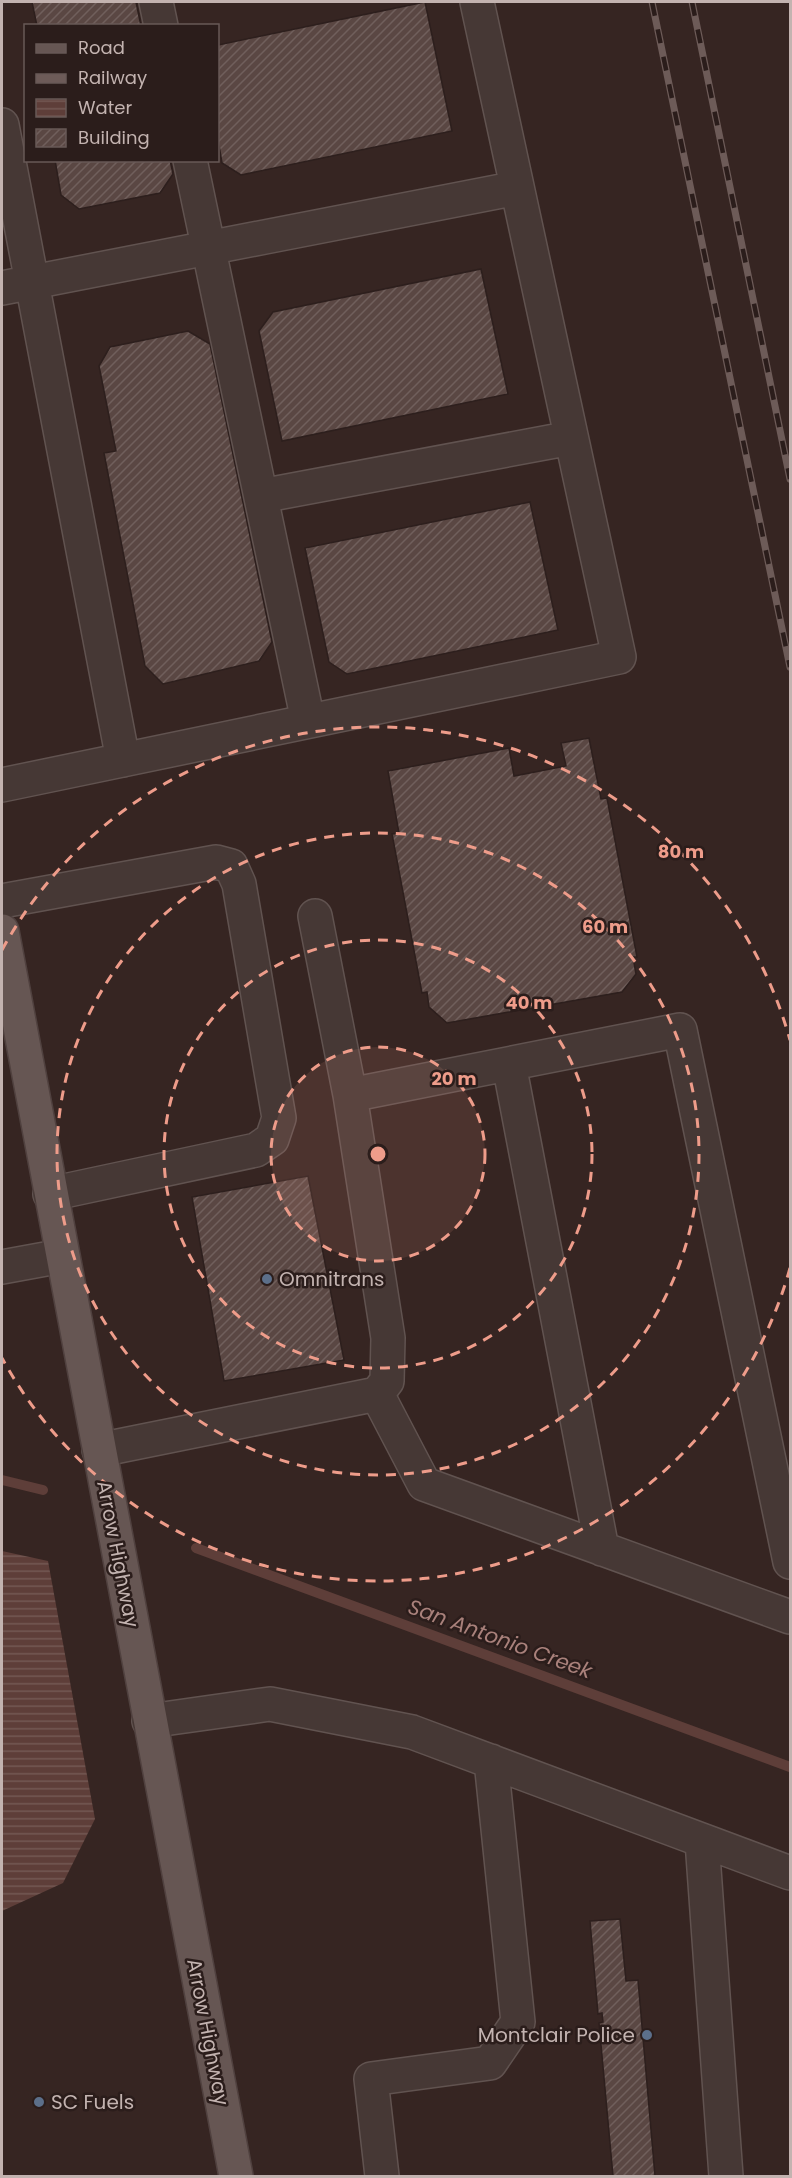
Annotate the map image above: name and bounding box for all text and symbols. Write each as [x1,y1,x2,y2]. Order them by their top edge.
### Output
legend [24,24,219,162]
text: Road [78,35,125,60]
text: Railway [78,65,147,90]
text: Water [78,95,132,120]
text: Building [78,125,150,150]
text: 80 m [658,839,704,864]
text: 60 m [582,914,628,939]
text: 40 m [506,990,552,1015]
text: 20 m [432,1066,476,1091]
centre of rings [368,1144,388,1164]
place label: Omnitrans [279,1265,385,1293]
marker: Omnitrans [260,1272,274,1286]
street label: Arrow Highway [90,1478,146,1630]
water label: San Antonio Creek [404,1592,597,1686]
street label: Arrow Highway [180,1956,236,2108]
place label: Montclair Police [478,2021,635,2049]
marker: Montclair Police [640,2028,654,2042]
place label: SC Fuels [51,2088,134,2116]
marker: SC Fuels [32,2095,46,2109]

